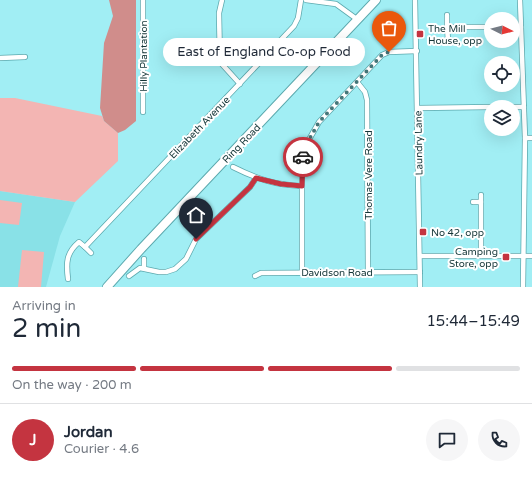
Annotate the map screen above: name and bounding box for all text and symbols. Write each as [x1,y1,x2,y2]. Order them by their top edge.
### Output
pin [372,11,406,52]
north arrow [484,12,520,48]
map controls [484,12,520,136]
icon: bag [378,17,400,39]
street label: Hilly Plantation [138,20,150,92]
place label: The Mill House, opp [428,23,482,47]
marker: The Mill House, opp [415,29,425,39]
callout: East of England Co-op Food [163,38,365,66]
text: East of England Co-op Food [177,44,351,60]
button: locate [484,56,520,92]
street label: Elizabeth Avenue [167,94,233,161]
button: layers [484,100,520,136]
street label: Laundry Lane [412,110,426,175]
street label: Ring Road [220,122,263,166]
street label: Thomas Vere Road [363,130,375,220]
courier [283,137,323,177]
icon: car [292,146,314,168]
pin [179,198,213,239]
icon: home [185,204,207,226]
marker: No 42, opp [418,227,428,237]
place label: No 42, opp [431,227,484,239]
place label: Camping Store, opp [449,246,498,270]
marker: Camping Store, opp [501,252,511,262]
street label: Davidson Road [301,267,373,279]
text: Arriving in [12,298,76,314]
text: 15:44–15:49 [426,312,520,330]
text: 2 min [12,313,81,344]
text: On the way · 200 m [12,377,132,393]
button: chat [426,419,468,461]
button: phone [478,419,520,461]
text: Jordan [64,423,113,441]
text: J [30,431,37,449]
text: Courier · 4.6 [64,441,139,457]

